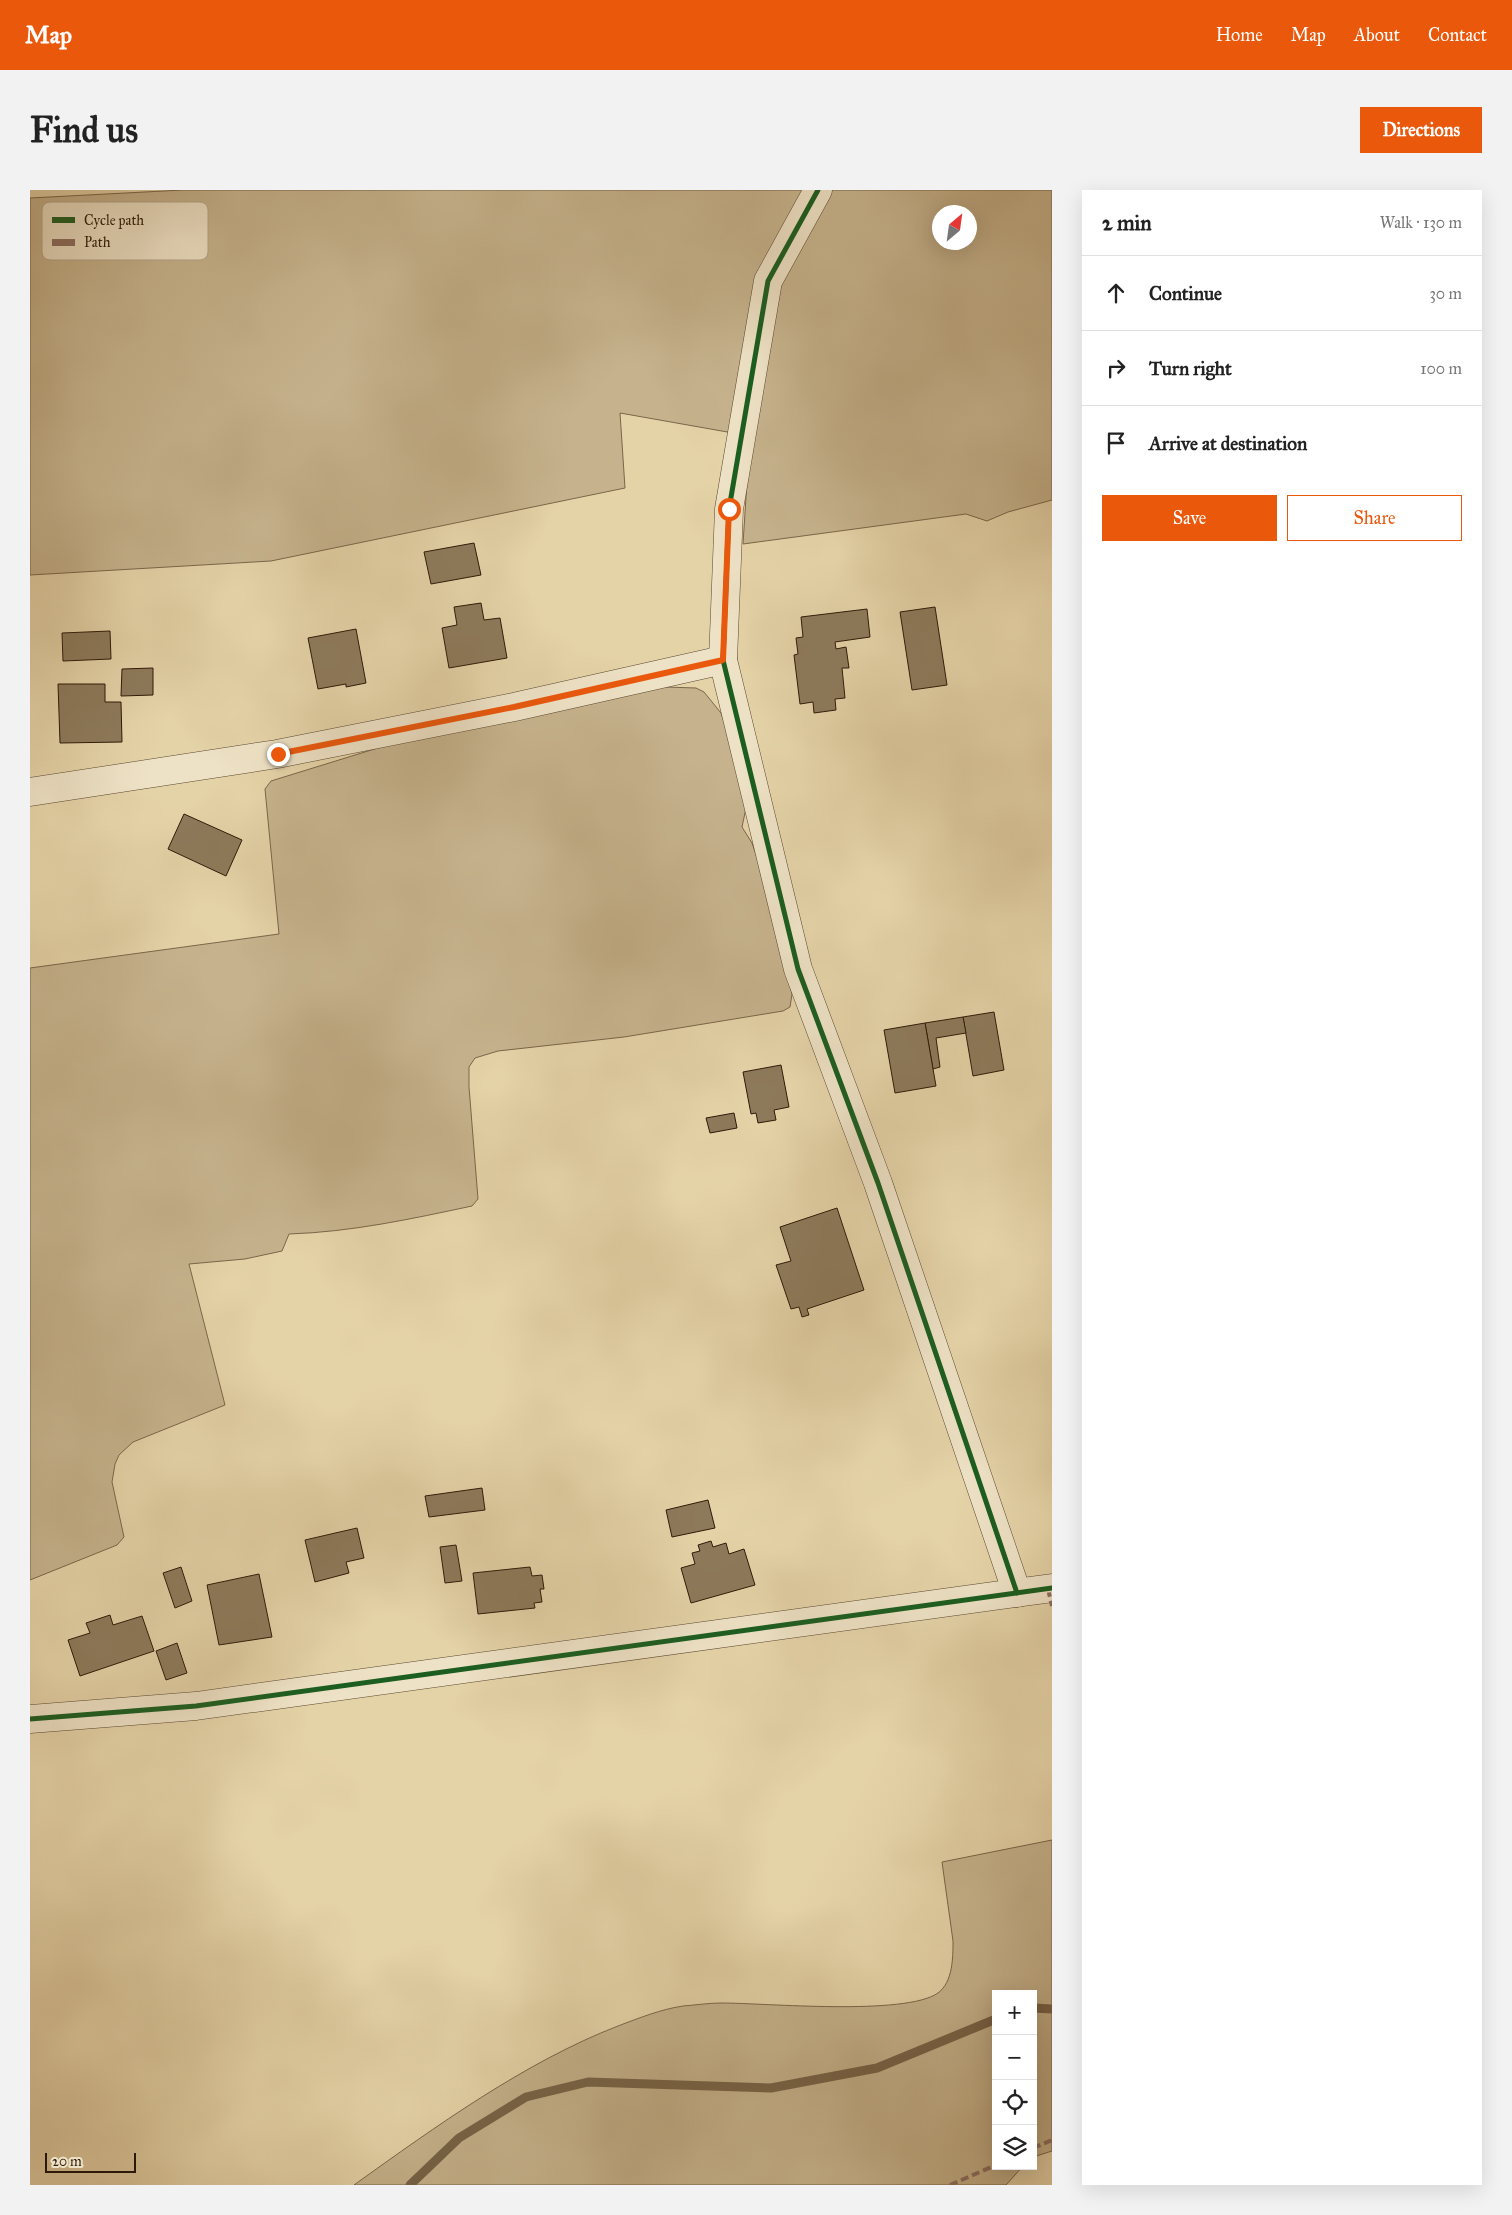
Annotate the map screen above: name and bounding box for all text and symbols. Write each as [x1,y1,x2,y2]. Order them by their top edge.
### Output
text: Map [25,20,72,50]
text: Home [1216,24,1263,46]
text: Map [1291,24,1326,46]
text: About [1354,24,1400,46]
text: Contact [1428,24,1487,46]
button: Directions [1360,107,1482,153]
text: Find us [30,109,138,152]
legend [42,202,208,260]
north arrow [932,205,977,250]
text: 2 min [1102,210,1152,236]
text: Cycle path [84,212,144,229]
text: Walk · 130 m [1380,213,1462,232]
text: Path [84,234,111,251]
icon: ahead [1102,279,1130,307]
text: Continue [1149,282,1222,305]
text: 30 m [1429,284,1462,303]
icon: right [1102,354,1130,382]
text: Turn right [1149,357,1232,380]
text: 100 m [1420,359,1462,378]
icon: arrive [1102,429,1130,457]
text: Arrive at destination [1149,432,1307,455]
button: Save [1102,495,1277,541]
button: Share [1287,495,1462,541]
route start [718,498,741,521]
route end [267,743,290,766]
map controls [992,1990,1037,2170]
button: + [992,1990,1037,2035]
button: − [992,2035,1037,2080]
button: locate [992,2080,1037,2125]
button: layers [992,2125,1037,2170]
scale bar [45,2150,136,2173]
text: 20 m [52,2153,82,2170]

